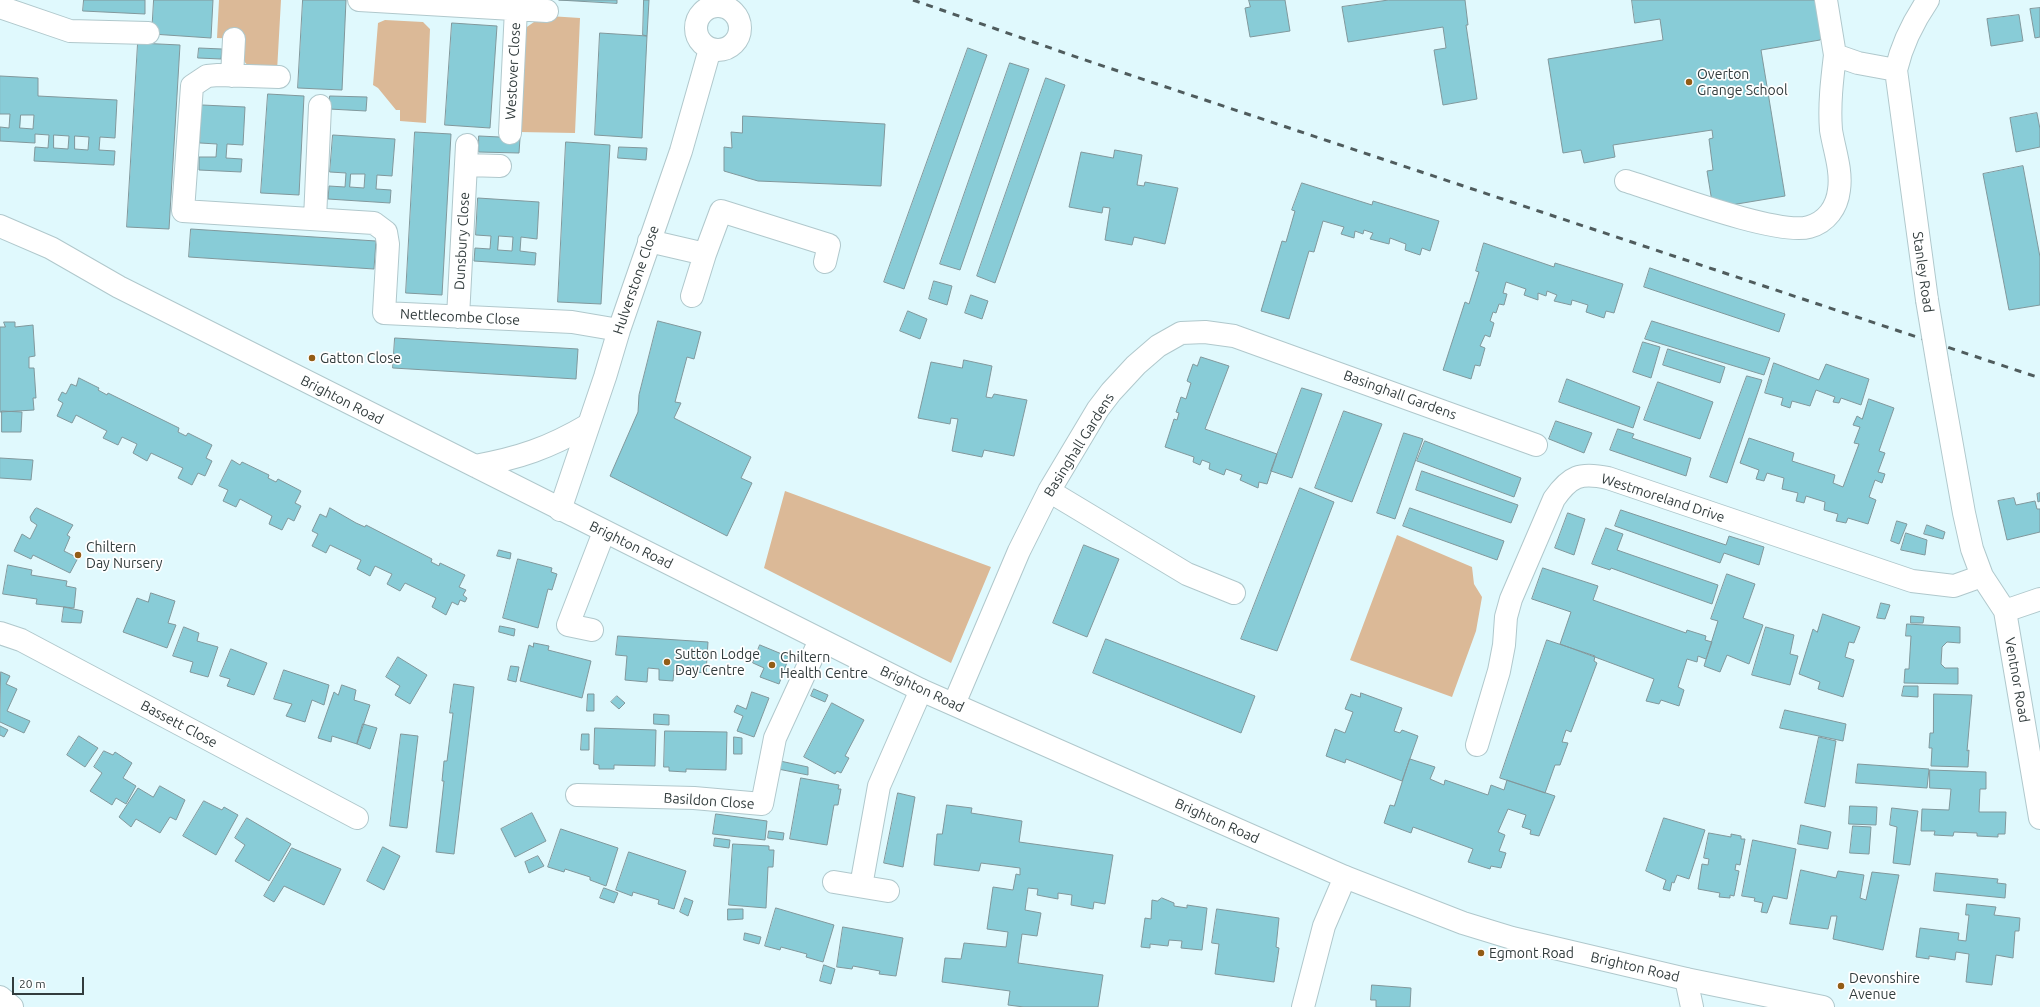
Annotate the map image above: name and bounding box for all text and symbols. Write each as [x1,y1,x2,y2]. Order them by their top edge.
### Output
street label: Westover Close [502,22,524,120]
place label: Overton Grange School [1697,66,1788,98]
marker: Overton Grange School [1684,77,1694,87]
street label: Dunsbury Close [451,192,473,290]
street label: Hulverstone Close [609,223,663,337]
street label: Stanley Road [1909,230,1937,314]
street label: Nettlecombe Close [400,305,520,329]
place label: Gatton Close [320,350,401,366]
marker: Gatton Close [307,353,317,363]
street label: Basinghall Gardens [1341,367,1459,423]
street label: Brighton Road [298,372,386,428]
street label: Basinghall Gardens [1040,390,1118,500]
street label: Westmoreland Drive [1599,470,1727,526]
street label: Brighton Road [587,518,675,572]
place label: Chiltern Day Nursery [86,539,162,572]
marker: Chiltern Day Nursery [73,550,83,560]
street label: Ventnor Road [2001,636,2033,724]
place label: Sutton Lodge Day Centre [675,646,760,678]
place label: Chiltern Health Centre [780,649,868,682]
marker: Sutton Lodge Day Centre [662,657,672,667]
marker: Chiltern Health Centre [767,660,777,670]
street label: Brighton Road [877,662,967,716]
street label: Bassett Close [138,697,220,751]
street label: Basildon Close [663,789,755,813]
street label: Brighton Road [1172,795,1262,847]
place label: Egmont Road [1489,945,1574,961]
marker: Egmont Road [1476,948,1486,958]
street label: Brighton Road [1589,949,1681,985]
scale bar [14,969,86,995]
place label: Devonshire Avenue [1849,970,1920,1002]
text: 20 m [19,977,46,990]
marker: Devonshire Avenue [1836,981,1846,991]

